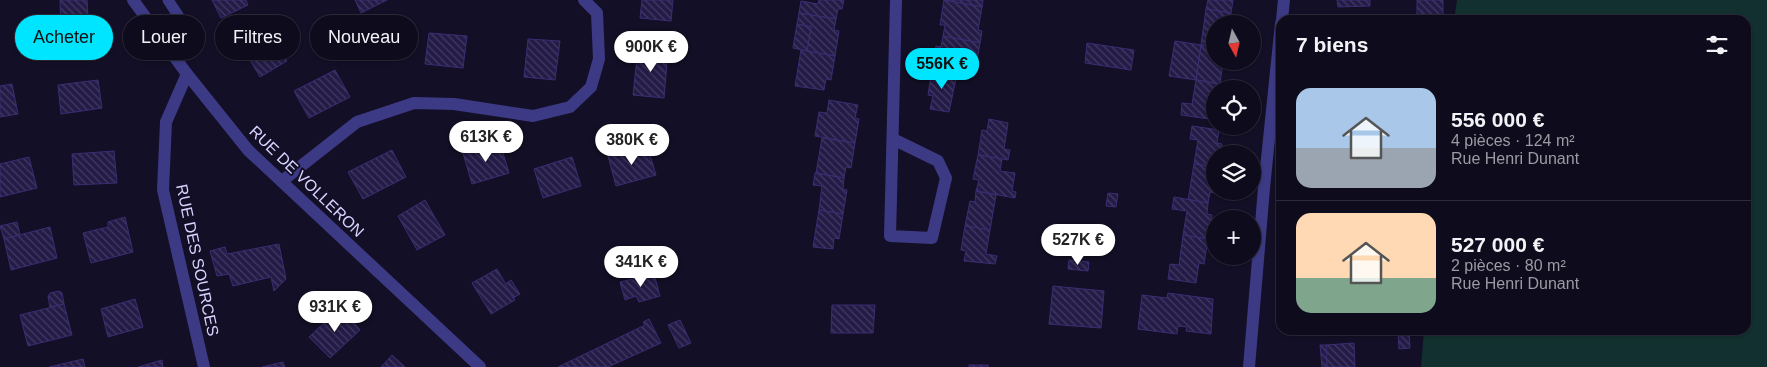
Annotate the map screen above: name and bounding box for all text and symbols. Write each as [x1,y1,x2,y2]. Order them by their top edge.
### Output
chip: Acheter [15,15,113,60]
chip: Louer [123,15,205,60]
chip: Filtres [215,15,300,60]
chip: Nouveau [310,15,418,60]
north arrow [1206,15,1261,70]
map controls [1206,15,1261,265]
pin: 900K € [610,30,692,73]
icon: filters [1703,31,1731,59]
text: 7 biens [1296,33,1368,56]
text: 900K € [625,38,677,55]
pin: 556K € [901,48,983,90]
text: 556K € [916,55,968,72]
button: locate [1206,80,1261,135]
icon: home [1336,108,1396,168]
text: 556 000 € [1451,108,1544,131]
pin: 613K € [445,120,527,163]
street label: RUE DE VOLLERON [246,122,367,240]
pin: 380K € [591,124,673,166]
text: 613K € [460,128,512,145]
text: 380K € [606,131,658,148]
text: 4 pièces · 124 m² [1451,132,1575,149]
button: layers [1206,145,1261,200]
text: Rue Henri Dunant [1451,150,1579,167]
street label: RUE DES SOURCES [173,183,222,338]
button: + [1206,210,1261,265]
pin: 527K € [1037,224,1119,266]
text: 527K € [1052,231,1104,248]
icon: home [1336,233,1396,293]
text: 527 000 € [1451,233,1544,256]
pin: 341K € [600,246,682,288]
text: 341K € [615,253,667,270]
text: 2 pièces · 80 m² [1451,257,1566,274]
text: Rue Henri Dunant [1451,275,1579,292]
pin: 931K € [294,290,376,333]
text: 931K € [309,298,361,315]

